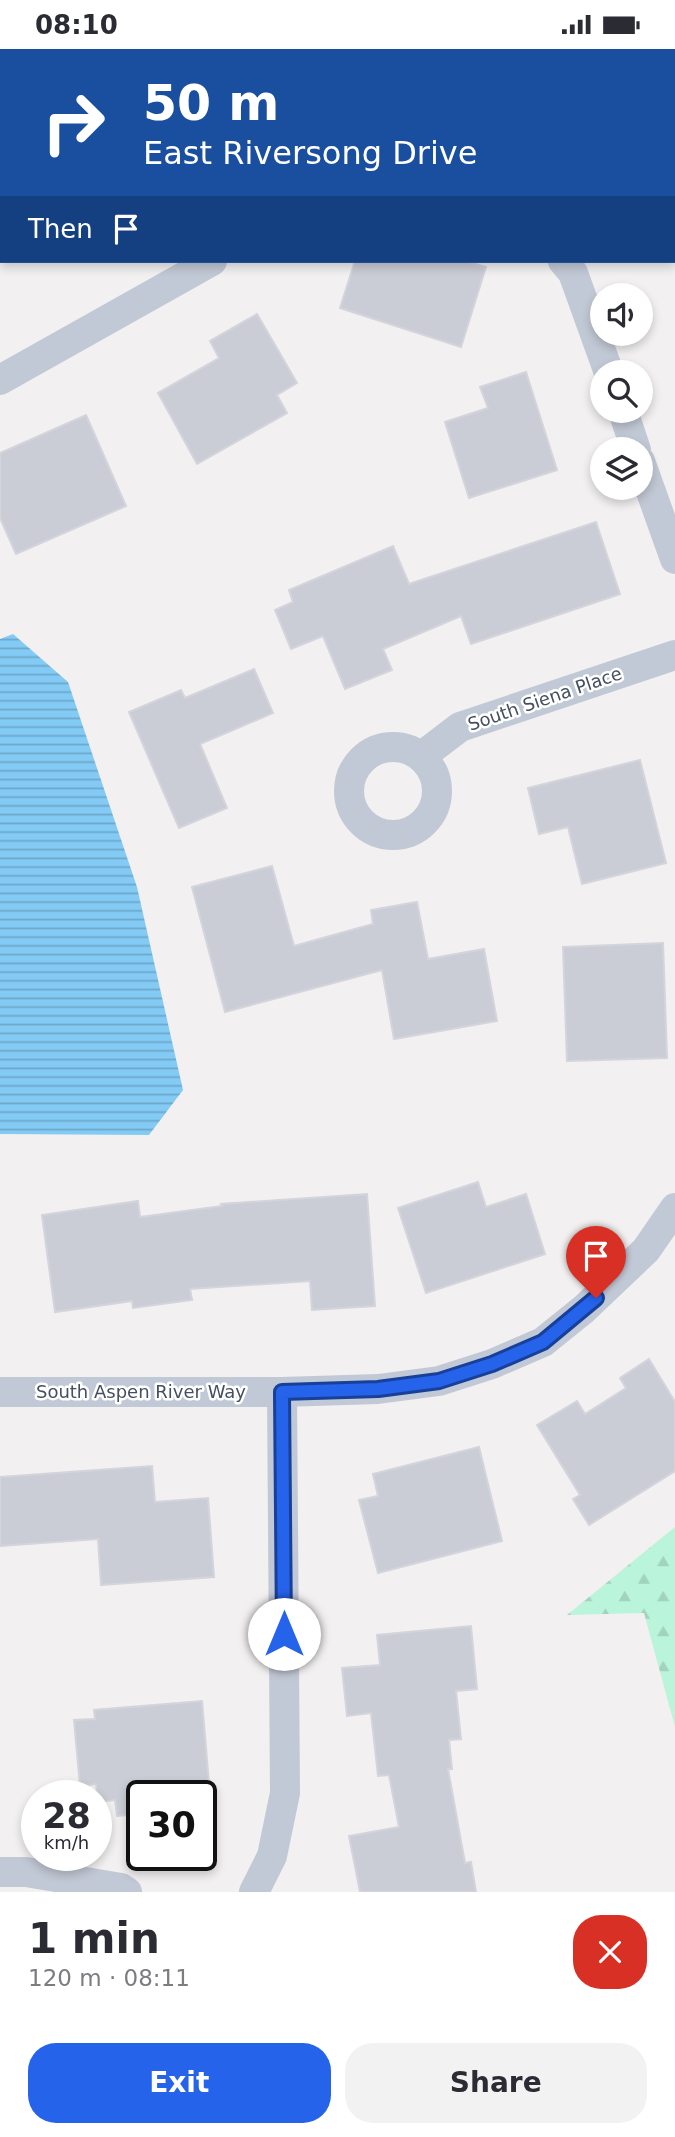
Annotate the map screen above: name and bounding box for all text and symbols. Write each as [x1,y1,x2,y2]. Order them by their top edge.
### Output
text: 08:10 [35,10,118,40]
text: 50 m [143,75,279,132]
icon: right [28,77,119,168]
text: East Riversong Drive [143,134,477,172]
icon: arrive [107,210,145,248]
text: Then [28,214,93,244]
map controls [590,283,653,500]
button: sound [590,283,653,346]
button: search [590,360,653,423]
button: layers [590,437,653,500]
street label: South Siena Place [465,662,625,735]
pin [566,1226,626,1298]
icon: arrive [577,1237,615,1275]
street label: South Aspen River Way [36,1381,246,1402]
position arrow [247,1597,321,1671]
speed limit sign: 30 [126,1780,217,1871]
text: 28 [42,1796,91,1836]
text: km/h [44,1832,89,1853]
text: 1 min [28,1914,160,1963]
button: close [573,1915,647,1989]
text: 120 m · 08:11 [28,1965,190,1991]
button: Exit [28,2043,331,2123]
button: Share [345,2043,647,2123]

